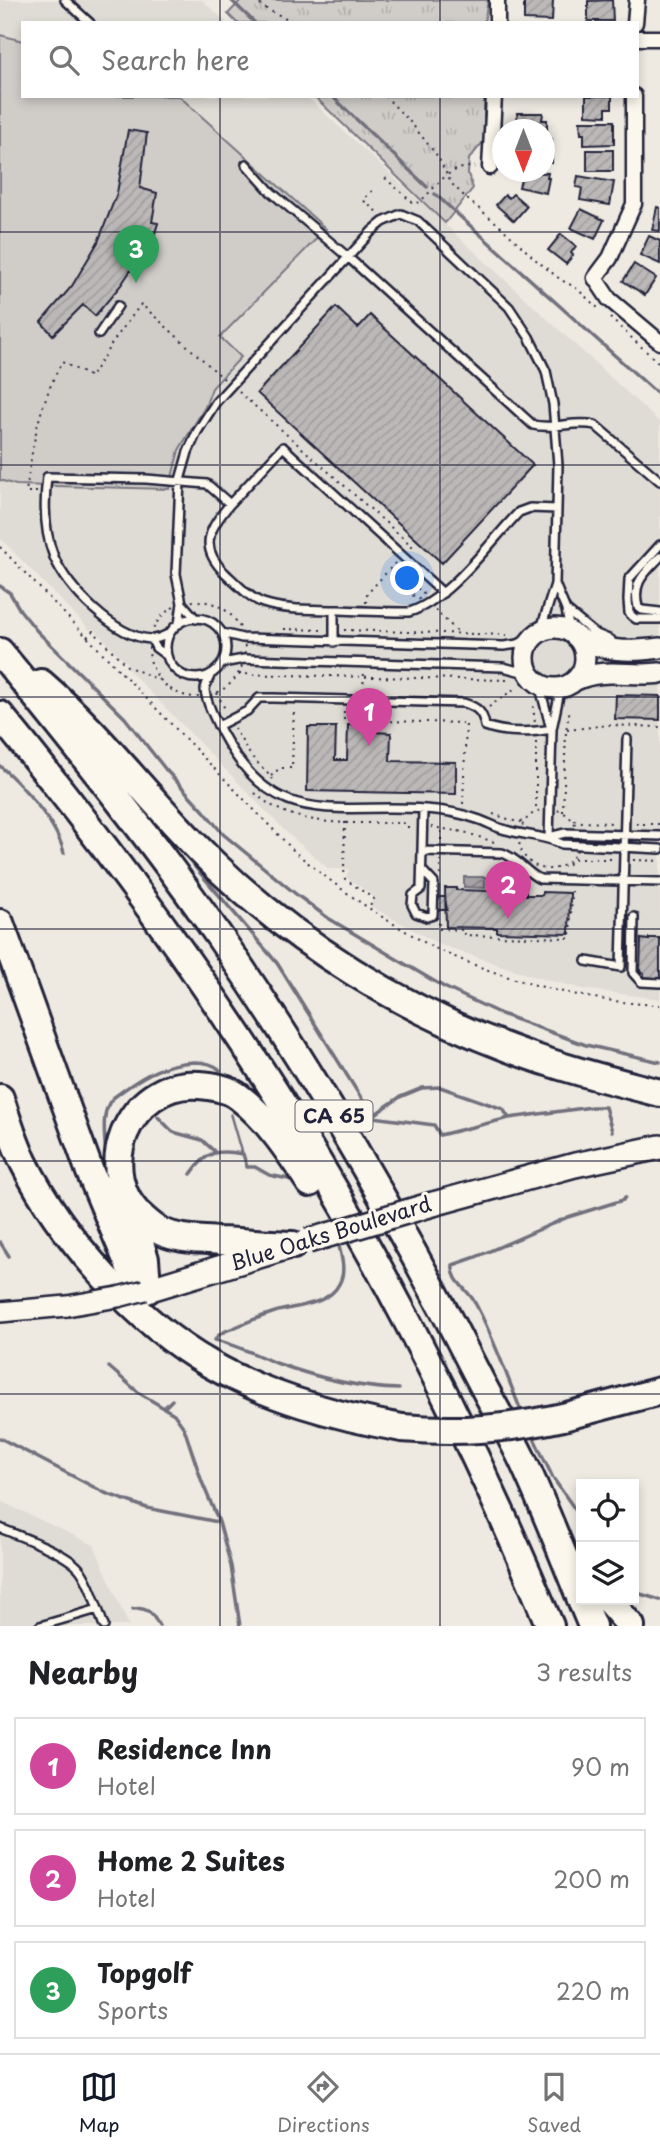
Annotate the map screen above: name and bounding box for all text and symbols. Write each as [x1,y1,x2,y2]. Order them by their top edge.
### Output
search box [21,21,639,98]
text: Search here [101,40,250,79]
icon: search [45,41,83,79]
north arrow [492,119,555,182]
pin: 3 [113,225,159,283]
your location [390,561,424,595]
pin: 1 [346,688,392,746]
pin: 2 [485,861,531,919]
road number: CA 65 [296,1100,372,1132]
street label: Blue Oaks Boulevard [226,1186,435,1278]
map controls [576,1479,639,1605]
button: locate [576,1479,639,1542]
button: layers [576,1542,639,1605]
text: Nearby [28,1649,138,1694]
text: 3 results [536,1654,632,1689]
text: Residence Inn [97,1729,272,1768]
text: 1 [48,1749,59,1784]
text: 90 m [571,1749,630,1784]
text: Hotel [97,1768,156,1803]
text: Home 2 Suites [97,1841,285,1880]
text: 2 [45,1861,61,1896]
text: 200 m [553,1861,630,1896]
text: Hotel [97,1880,156,1915]
text: Topgolf [97,1953,192,1992]
text: 3 [45,1973,61,2008]
text: 220 m [556,1973,630,2008]
text: Sports [97,1992,168,2027]
tab: Map [79,2068,119,2138]
tab: Directions [277,2068,370,2138]
tab: Saved [527,2068,581,2138]

